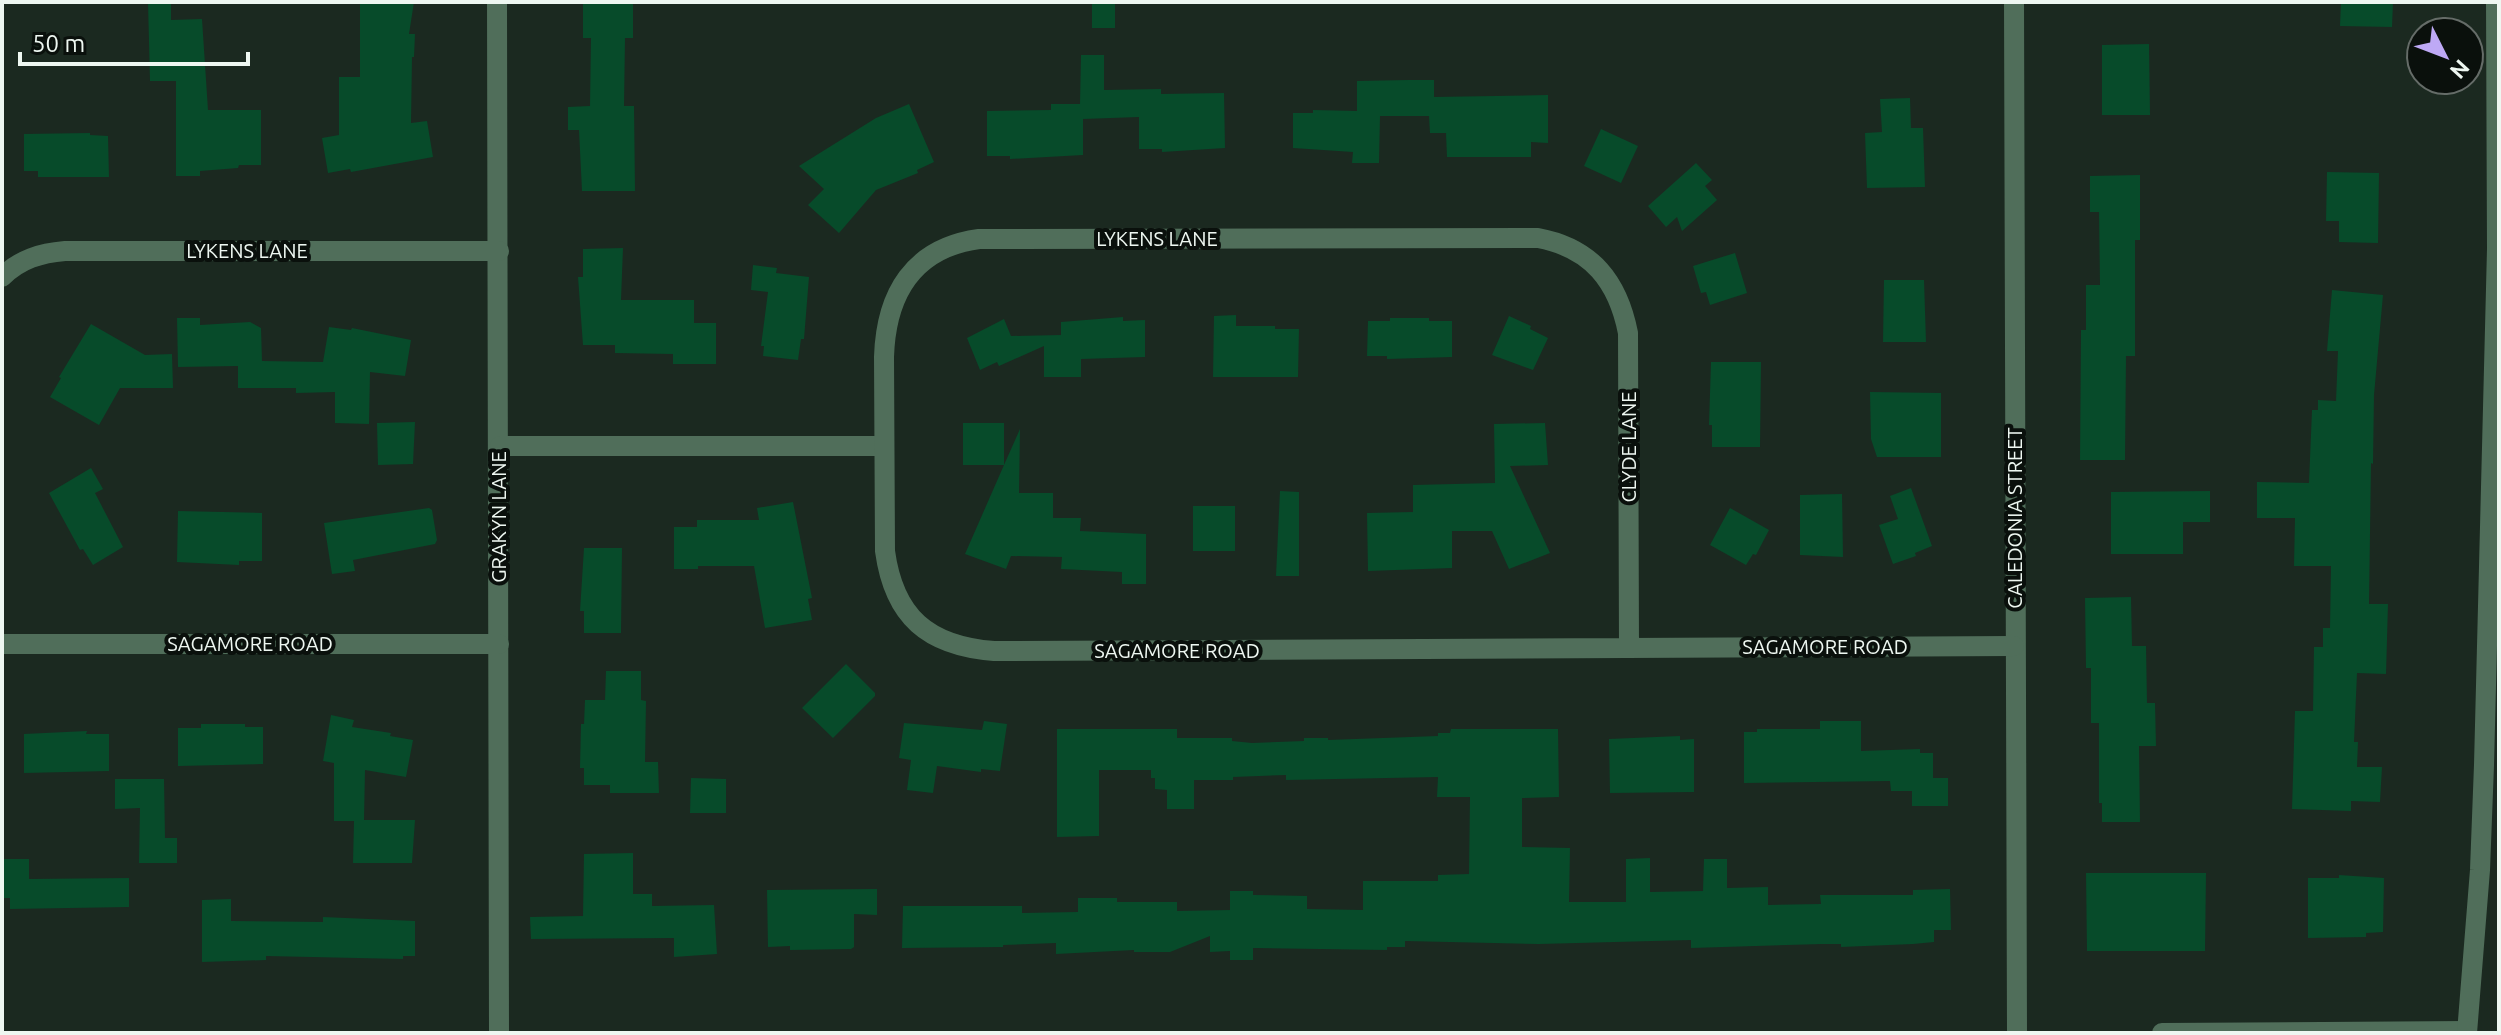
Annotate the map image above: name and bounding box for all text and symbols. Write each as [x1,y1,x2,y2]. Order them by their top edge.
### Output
scale bar [20,16,248,66]
north arrow [2405,16,2485,96]
text: 50 m [32,30,85,57]
text: N [2445,55,2475,84]
street label: LYKENS LANE [1096,227,1218,250]
street label: LYKENS LANE [186,239,308,262]
street label: CLYDE LANE [1617,391,1640,503]
street label: CALEDONIA STREET [2003,427,2026,609]
street label: GRAKYN LANE [487,451,510,583]
street label: SAGAMORE ROAD [167,632,333,655]
street label: SAGAMORE ROAD [1742,635,1908,658]
street label: SAGAMORE ROAD [1094,639,1260,662]

